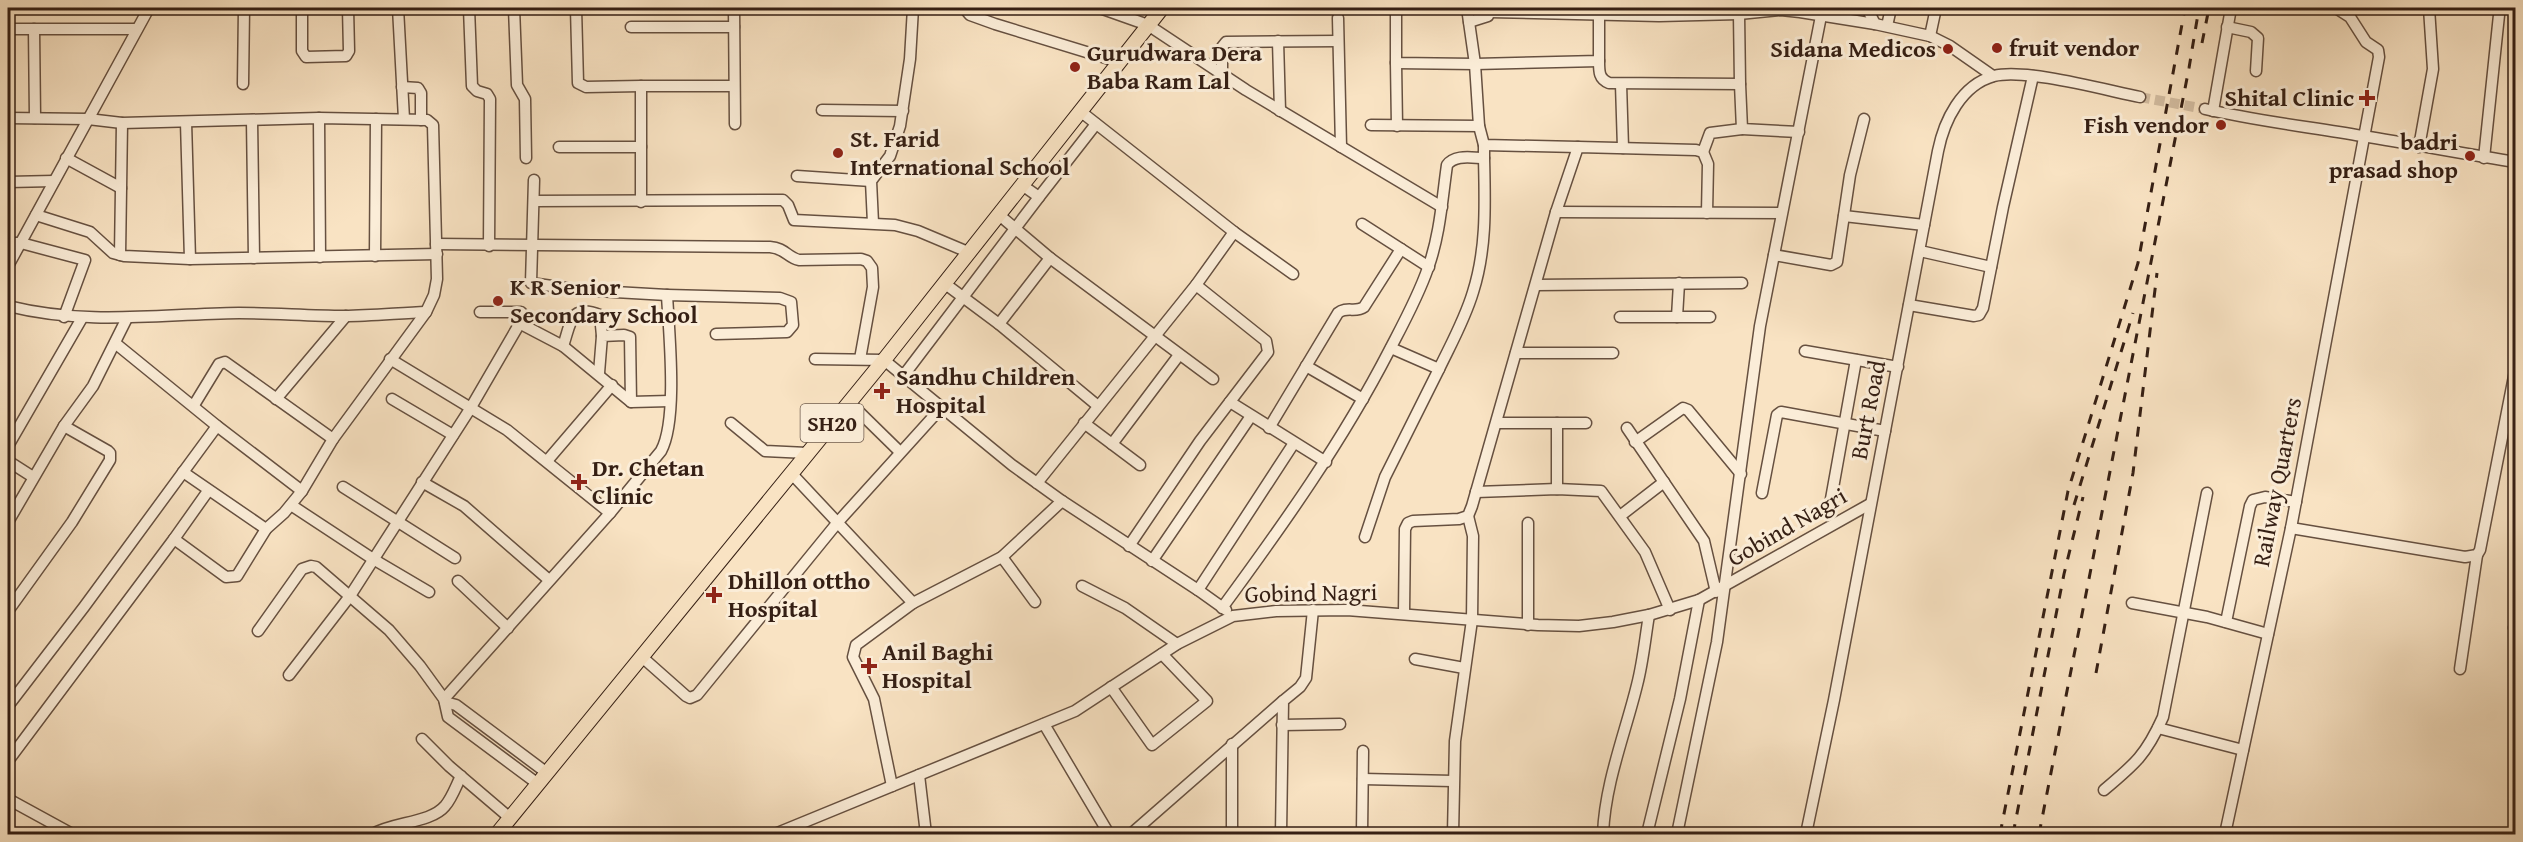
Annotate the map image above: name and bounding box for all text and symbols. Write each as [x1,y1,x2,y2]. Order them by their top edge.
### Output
place label: fruit vendor [2009,30,2139,65]
place label: Sidana Medicos [1770,31,1936,66]
place label: Gurudwara Dera Baba Ram Lal [1087,35,1263,98]
marker: fruit vendor [1990,41,2004,55]
marker: Sidana Medicos [1941,42,1955,56]
marker: Gurudwara Dera Baba Ram Lal [1068,60,1082,74]
place label: Shital Clinic [2225,80,2354,115]
marker: Shital Clinic [2358,89,2376,107]
place label: Fish vendor [2084,107,2209,142]
marker: Fish vendor [2214,118,2228,132]
place label: St. Farid International School [850,121,1070,184]
place label: badri prasad shop [2329,124,2458,187]
marker: St. Farid International School [831,146,845,160]
marker: badri prasad shop [2463,149,2477,163]
place label: K R Senior Secondary School [510,269,698,332]
marker: K R Senior Secondary School [491,294,505,308]
street label: Burt Road [1841,357,1894,463]
place label: Sandhu Children Hospital [896,359,1075,422]
marker: Sandhu Children Hospital [873,382,891,400]
street label: Railway Quarters [2243,394,2310,570]
road number: SH20 [800,404,864,442]
place label: Dr. Chetan Clinic [592,450,704,513]
marker: Dr. Chetan Clinic [570,473,588,491]
street label: Gobind Nagri [1721,478,1853,575]
place label: Dhillon ottho Hospital [728,563,870,626]
street label: Gobind Nagri [1244,574,1378,611]
marker: Dhillon ottho Hospital [705,586,723,604]
place label: Anil Baghi Hospital [882,634,993,697]
marker: Anil Baghi Hospital [860,657,878,675]

